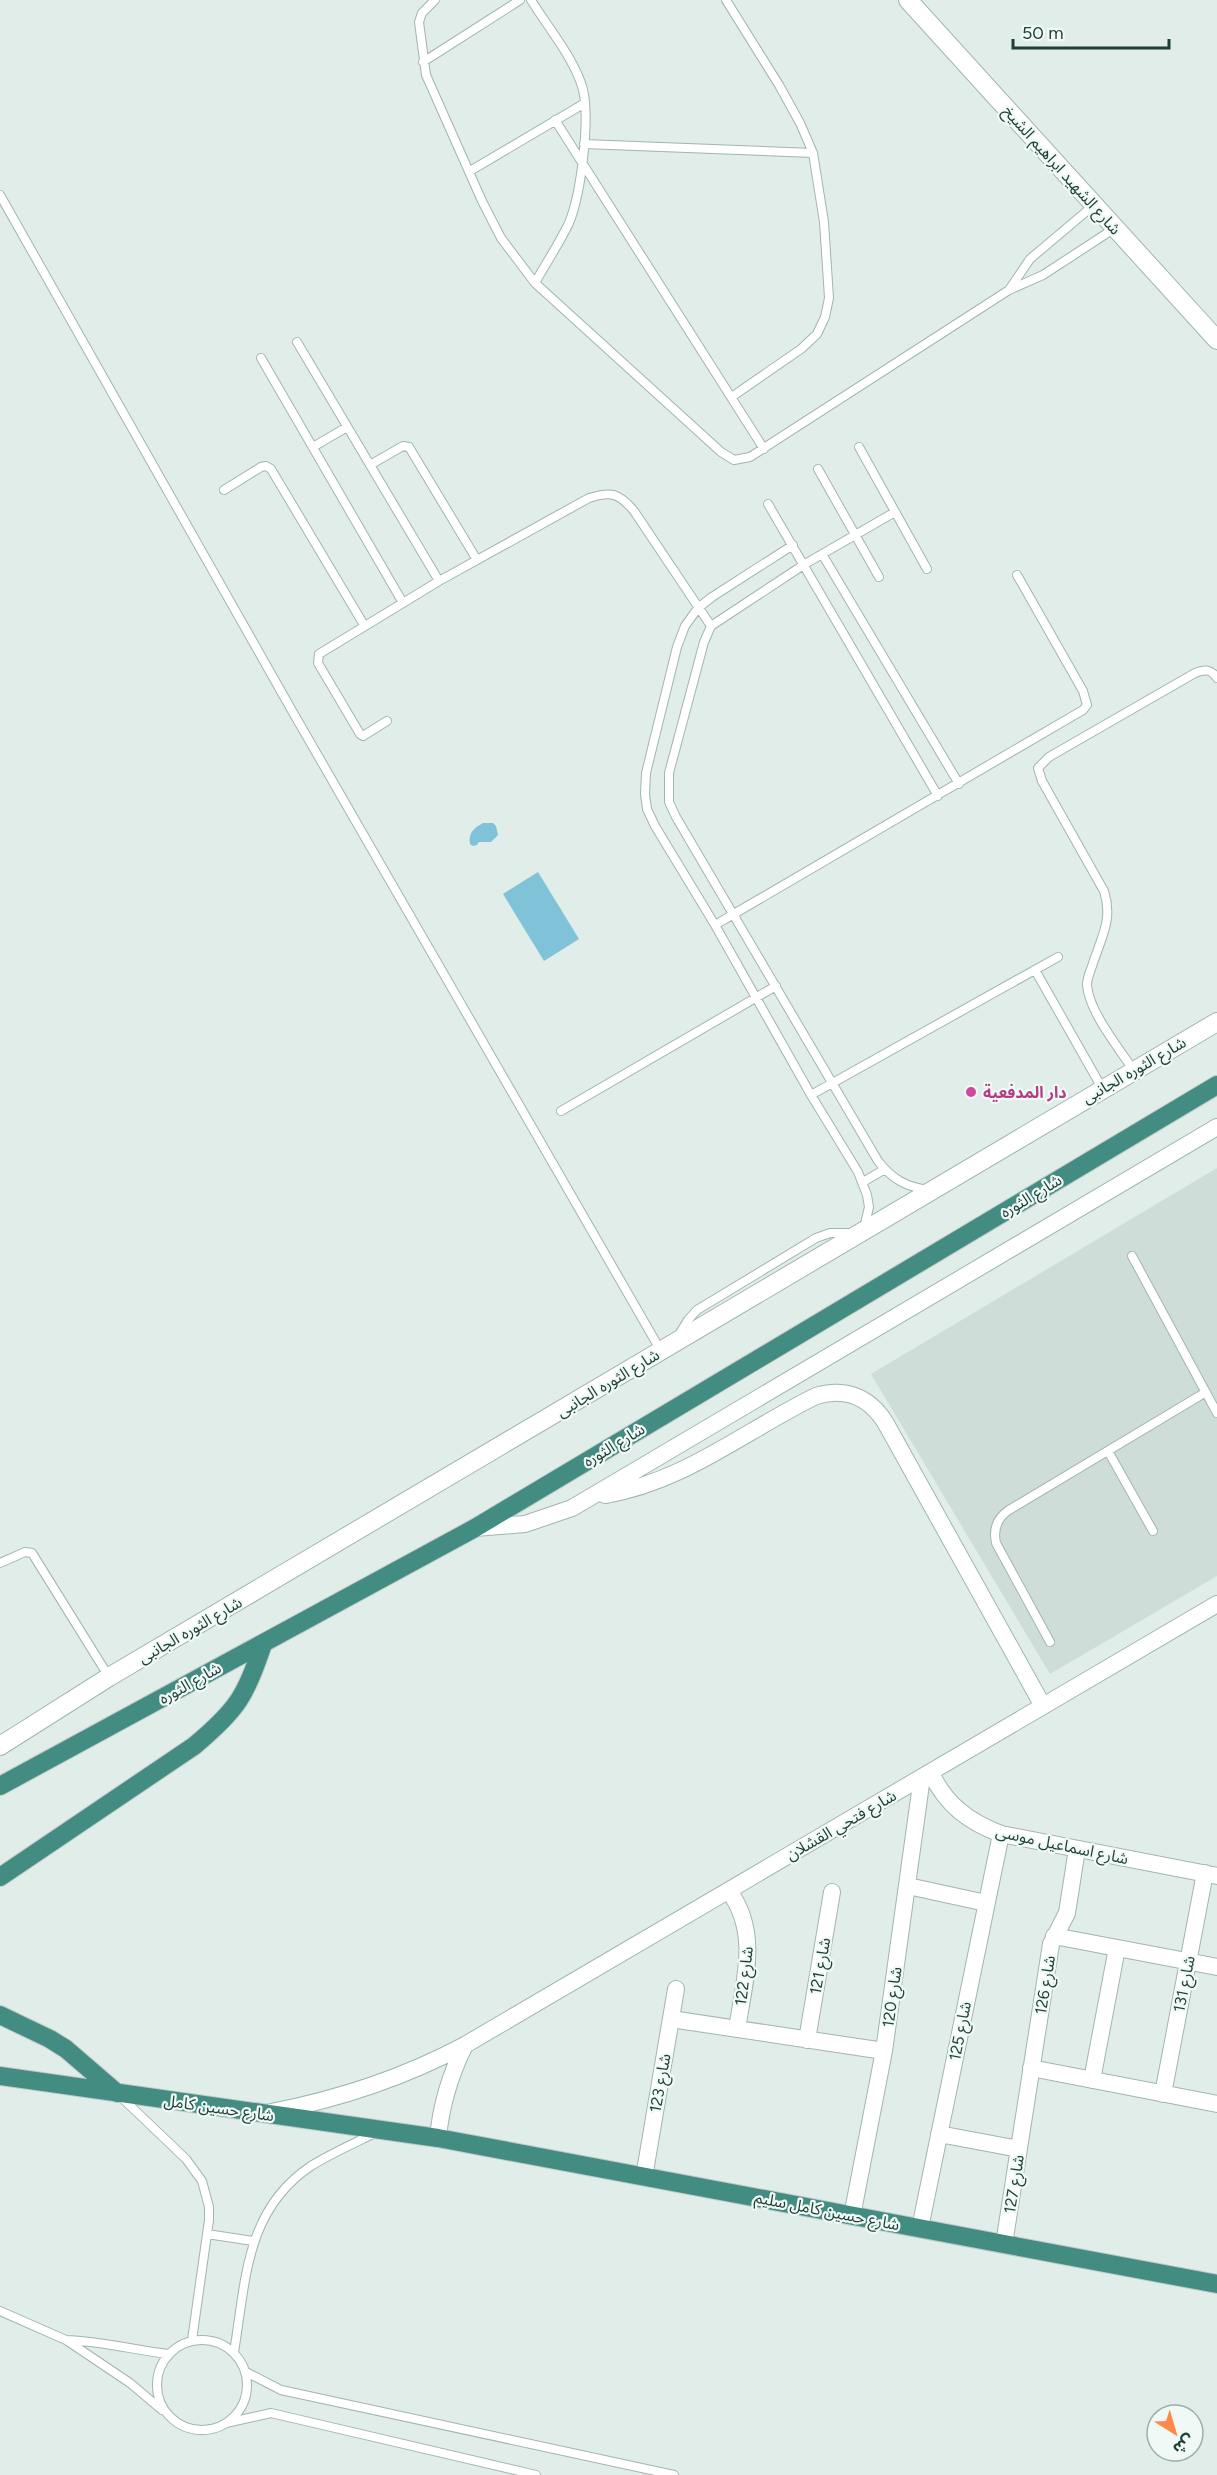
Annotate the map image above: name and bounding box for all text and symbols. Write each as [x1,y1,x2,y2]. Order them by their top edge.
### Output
scale bar [1013,12,1169,50]
text: 50 m [1022,22,1064,44]
street label: شارع الشهيد ابراهيم الشيخ [997,102,1125,240]
street label: شارع الثوره الجانبى [1079,1033,1191,1110]
place label: دار المدفعية [983,1083,1067,1102]
marker: دار المدفعية [964,1085,978,1099]
street label: شارع الثوره [997,1170,1067,1224]
street label: شارع الثوره الجانبى [553,1345,664,1424]
street label: شارع الثوره [580,1419,650,1473]
street label: شارع الثوره الجانبى [135,1593,247,1670]
street label: شارع الثوره [156,1658,226,1710]
street label: شارع فتحي القشلان [782,1786,901,1867]
street label: شارع اسماعيل موسى [993,1822,1130,1871]
street label: شارع 121 [806,1936,837,1996]
street label: شارع 122 [731,1945,760,2007]
street label: شارع 126 [1031,1954,1062,2016]
street label: شارع 131 [1169,1954,1202,2014]
street label: شارع 120 [878,1965,909,2029]
street label: شارع 125 [945,2000,978,2063]
street label: شارع 123 [645,2052,677,2114]
street label: شارع حسين كامل [162,2091,275,2128]
street label: شارع 127 [1000,2153,1031,2215]
street label: شارع حسين كامل سليم [752,2188,901,2237]
north arrow [1145,2403,1205,2463]
text: ش [1169,2430,1198,2459]

